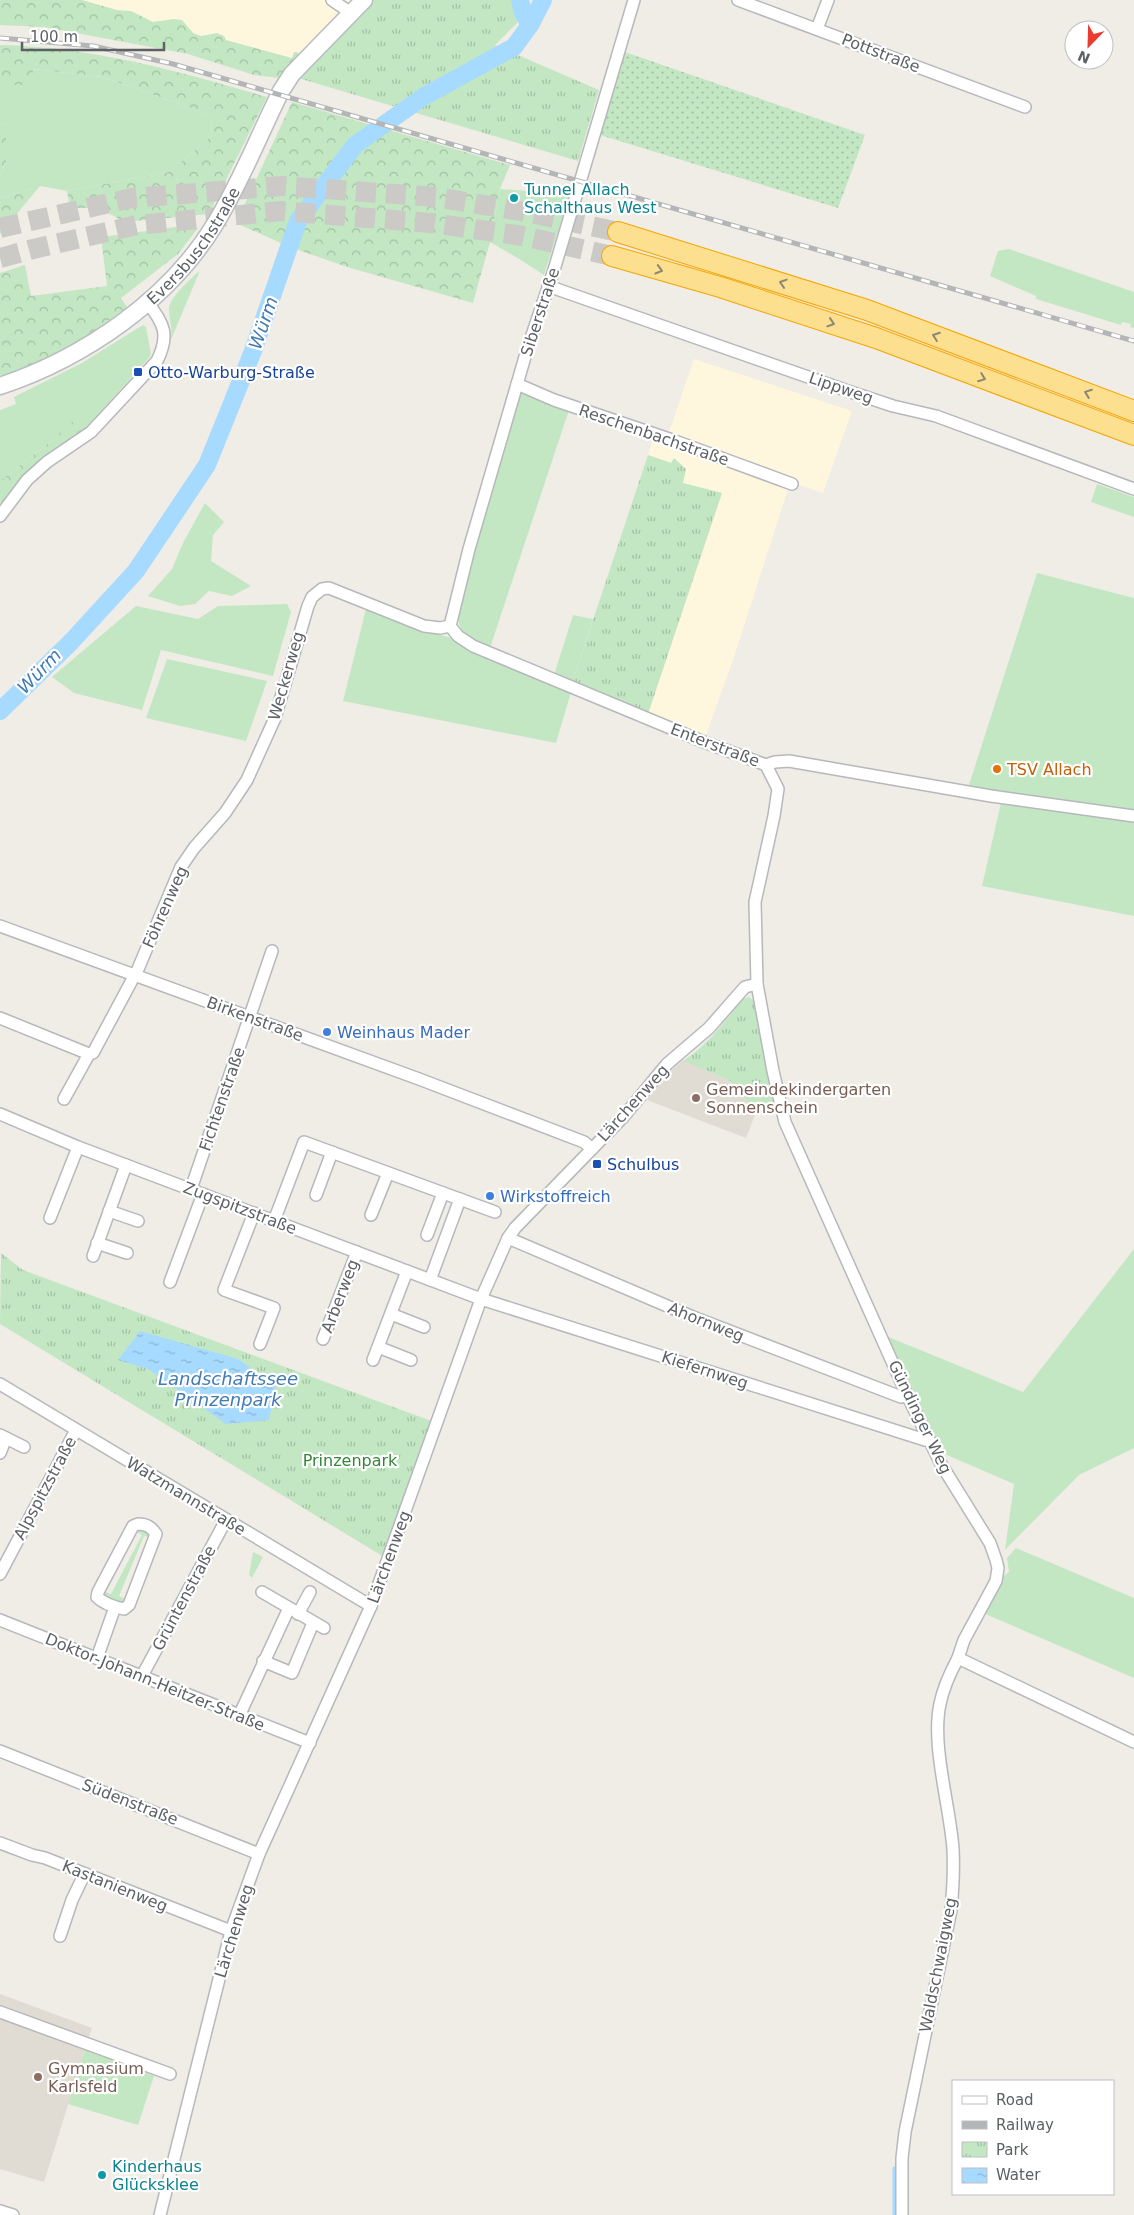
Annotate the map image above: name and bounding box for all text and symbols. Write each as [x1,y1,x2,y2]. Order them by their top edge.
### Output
scale bar [22,20,165,52]
north arrow [1064,20,1114,70]
text: 100 m [30,28,78,46]
street label: Pottstraße [839,29,923,77]
text: N [1075,47,1092,67]
place label: Tunnel Allach Schalthaus West [523,180,656,217]
street label: Eversbuschstraße [143,184,243,308]
marker: Tunnel Allach Schalthaus West [508,192,520,204]
one-way arrow [654,264,663,274]
street label: Siberstraße [517,265,563,359]
one-way arrow [779,279,788,289]
water label: Würm [244,294,282,352]
one-way arrow [826,318,835,328]
one-way arrow [933,332,941,342]
place label: Otto-Warburg-Straße [148,363,315,382]
marker: Otto-Warburg-Straße [132,366,144,378]
street label: Lippweg [806,368,876,408]
one-way arrow [977,372,986,382]
one-way arrow [1085,389,1093,399]
street label: Reschenbachstraße [577,400,731,470]
street label: Weckerweg [264,629,308,723]
water label: Würm [13,644,65,698]
street label: Enterstraße [668,719,762,771]
place label: TSV Allach [1006,760,1092,779]
marker: TSV Allach [991,763,1003,775]
street label: Föhrenweg [138,863,192,951]
street label: Birkenstraße [204,993,306,1045]
place label: Weinhaus Mader [337,1023,470,1042]
marker: Weinhaus Mader [321,1026,333,1038]
street label: Fichtenstraße [195,1045,249,1153]
street label: Lärchenweg [594,1061,672,1145]
place label: Gemeindekindergarten Sonnenschein [706,1080,891,1117]
marker: Gemeindekindergarten Sonnenschein [690,1092,702,1104]
place label: Schulbus [607,1155,679,1174]
marker: Schulbus [591,1158,603,1170]
street label: Zugspitzstraße [181,1178,299,1238]
place label: Wirkstoffreich [500,1187,611,1206]
marker: Wirkstoffreich [484,1190,496,1202]
street label: Arberweg [317,1257,363,1335]
street label: Ahornweg [665,1298,747,1346]
street label: Kiefernweg [659,1347,751,1393]
street label: Gündinger Weg [884,1357,956,1477]
water label: Landschaftssee Prinzenpark [158,1368,298,1410]
street label: Alpspitzstraße [10,1433,80,1543]
park label: Prinzenpark [303,1451,398,1470]
street label: Watzmannstraße [123,1453,249,1539]
street label: Lärchenweg [363,1508,415,1606]
street label: Grüntenstraße [148,1542,220,1654]
street label: Doktor-Johann-Heitzer-Straße [42,1629,268,1735]
street label: Südenstraße [79,1775,181,1829]
street label: Kastanienweg [59,1856,171,1916]
street label: Lärchenweg [211,1882,257,1980]
street label: Waldschwaigweg [916,1896,960,2034]
place label: Gymnasium Karlsfeld [48,2059,144,2096]
marker: Gymnasium Karlsfeld [32,2071,44,2083]
legend [952,2080,1114,2195]
text: Road [996,2091,1034,2109]
text: Railway [996,2116,1054,2134]
text: Park [996,2141,1029,2159]
place label: Kinderhaus Glücksklee [112,2157,202,2194]
text: Water [996,2166,1041,2184]
marker: Kinderhaus Glücksklee [96,2169,108,2181]

